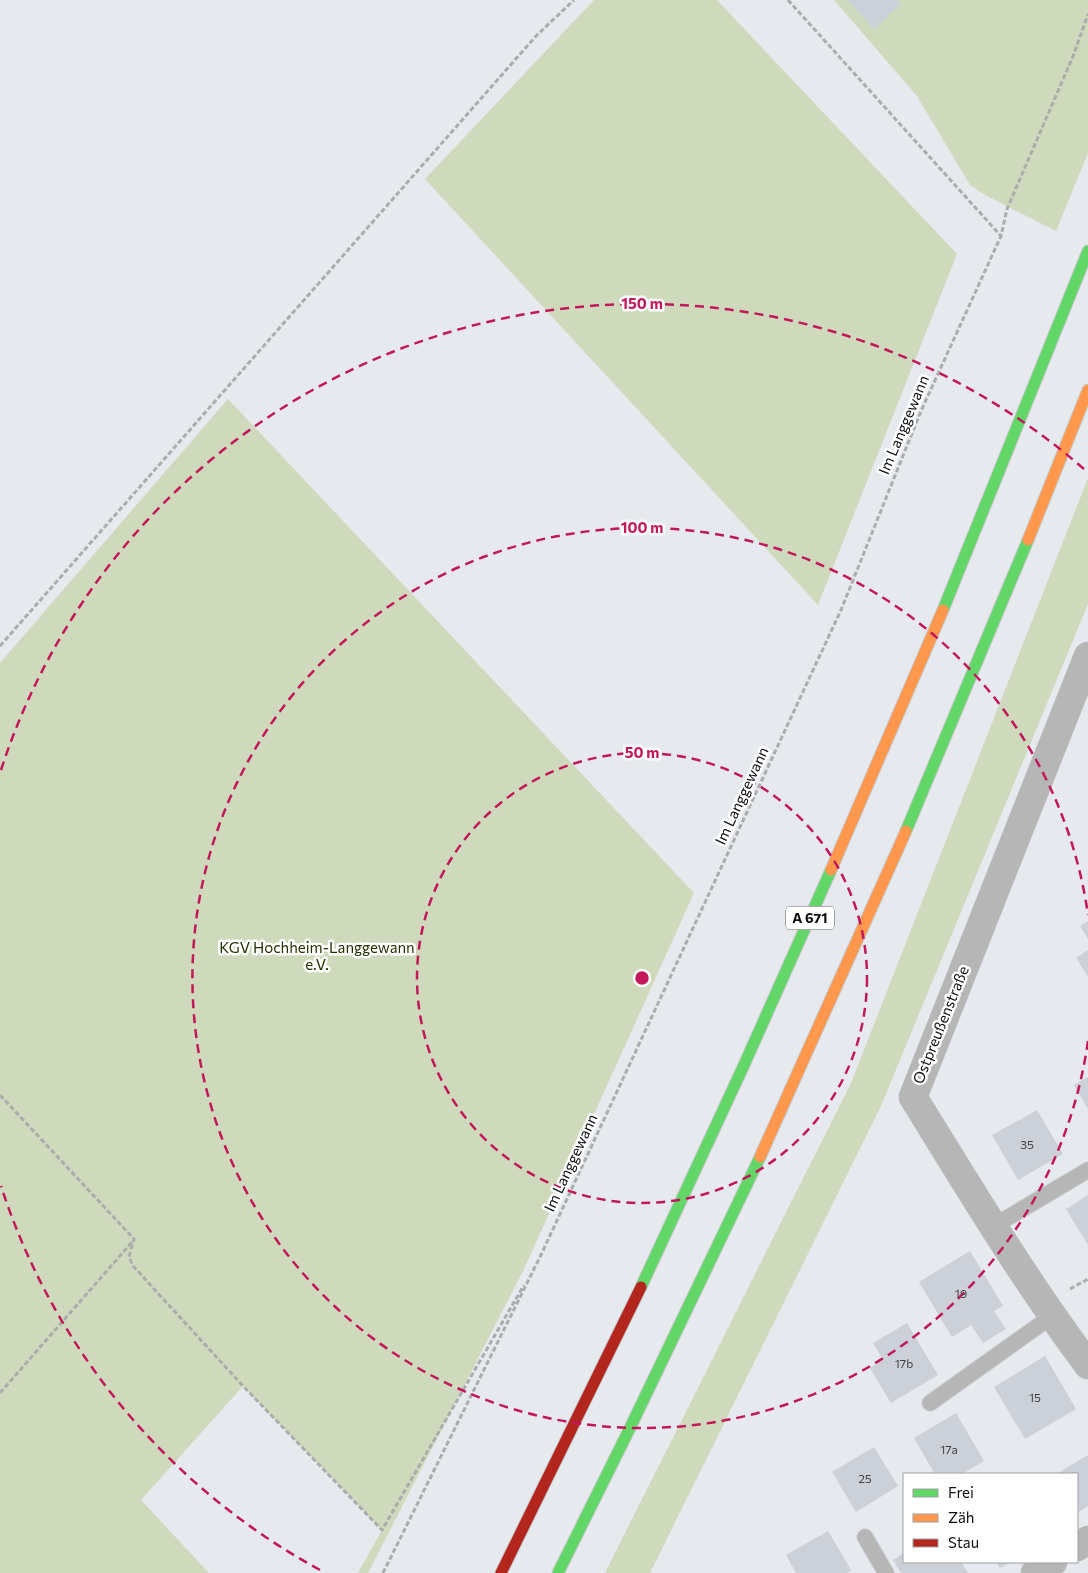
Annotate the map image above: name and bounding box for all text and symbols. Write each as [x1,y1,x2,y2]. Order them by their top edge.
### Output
text: 150 m [621,294,663,312]
street label: Im Langgewann [874,372,932,477]
text: 100 m [621,518,663,536]
text: 50 m [625,743,659,761]
street label: Im Langgewann [711,744,772,847]
road number: A 671 [786,906,834,930]
park label: KGV Hochheim-Langgewann e.V. [219,938,415,973]
street label: Ostpreußenstraße [908,963,972,1086]
centre of rings [633,969,651,987]
street label: Im Langgewann [540,1111,601,1214]
house number: 35 [1020,1137,1034,1151]
house number: 19 [955,1286,967,1300]
house number: 17b [895,1356,913,1370]
house number: 15 [1029,1390,1041,1404]
house number: 17a [940,1442,958,1456]
house number: 25 [858,1471,872,1485]
legend [903,1473,1078,1563]
text: Frei [948,1483,974,1501]
text: Zäh [948,1508,974,1526]
text: Stau [948,1533,979,1551]

